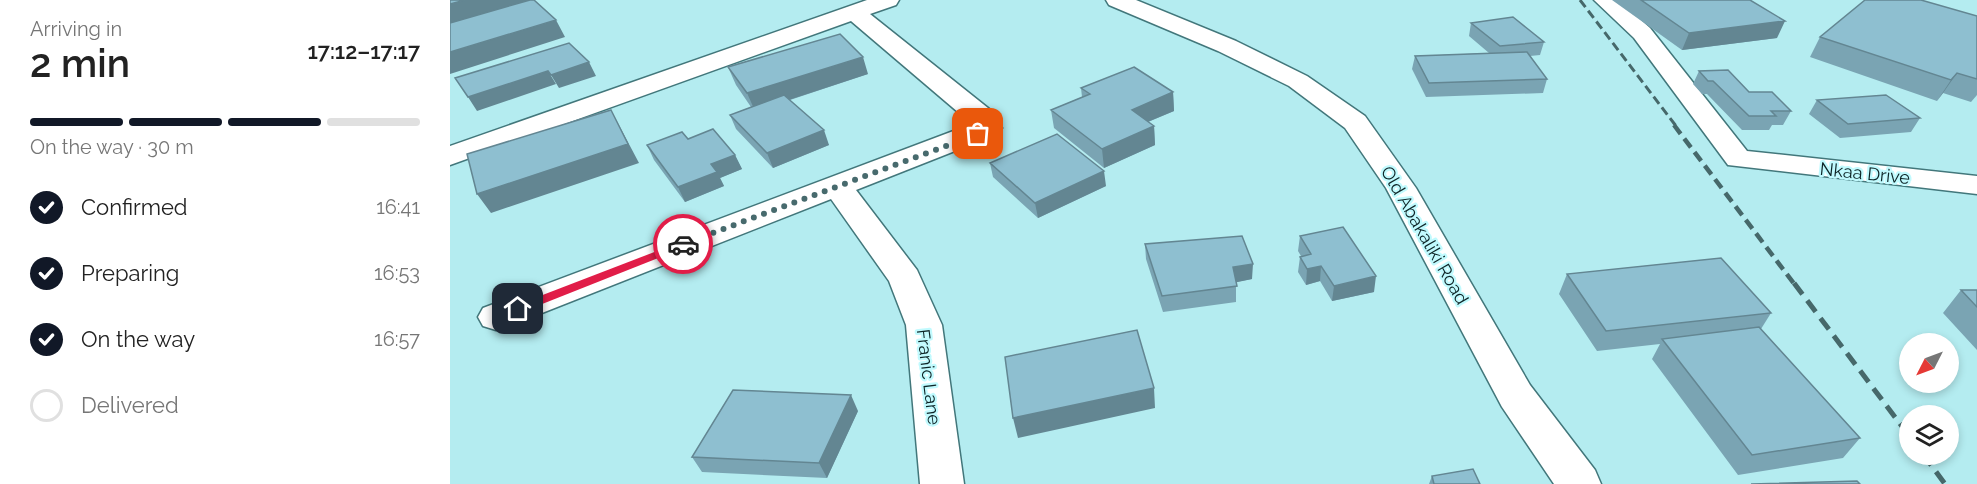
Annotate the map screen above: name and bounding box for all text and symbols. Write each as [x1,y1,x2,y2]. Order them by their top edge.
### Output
text: Arriving in [30,17,122,41]
text: 17:12–17:17 [307,38,420,64]
text: 2 min [30,40,130,86]
pin [952,108,1003,159]
icon: bag [961,117,994,150]
text: On the way · 30 m [30,135,194,159]
street label: Nkaa Drive [1819,158,1912,188]
street label: Old Abakaliki Road [1377,162,1473,308]
icon: check [30,191,63,224]
text: Confirmed [81,194,188,220]
text: 16:41 [376,195,420,219]
courier [653,214,713,274]
icon: car [667,228,700,261]
icon: check [30,257,63,290]
text: Preparing [81,260,179,286]
text: 16:53 [374,261,420,285]
pin [492,283,543,334]
icon: home [501,292,534,325]
icon: check [30,323,63,356]
text: On the way [81,326,195,352]
text: 16:57 [374,327,420,351]
street label: Franic Lane [913,328,945,426]
north arrow [1899,333,1959,393]
map controls [1899,333,1959,465]
text: Delivered [81,392,179,418]
button: layers [1899,405,1959,465]

